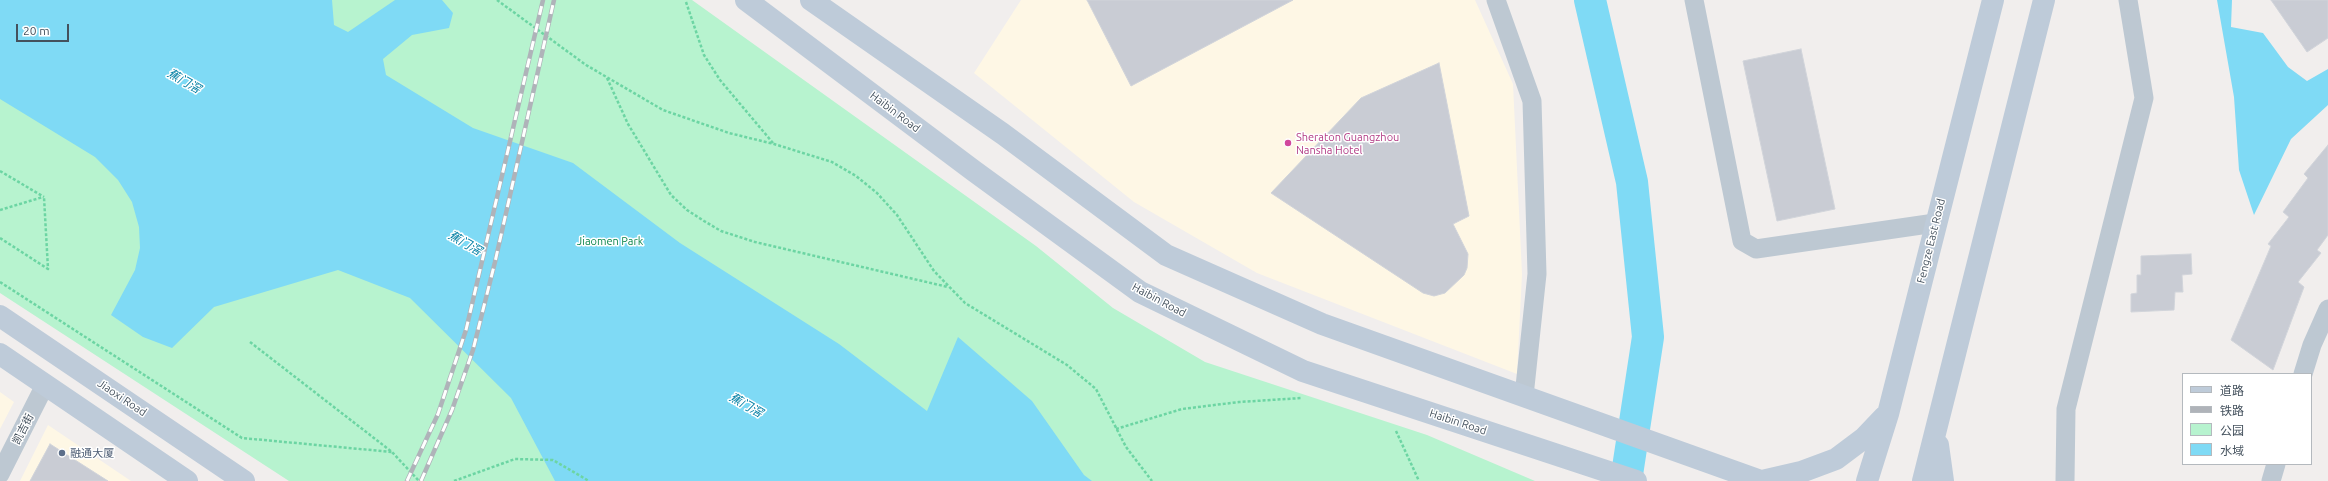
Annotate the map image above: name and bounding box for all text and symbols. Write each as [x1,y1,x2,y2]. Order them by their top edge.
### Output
scale bar [18,16,71,42]
text: 20 m [23,24,50,37]
water label: 蕉门滘 [165,66,203,96]
street label: Haibin Road [867,89,923,135]
place label: Sheraton Guangzhou Nansha Hotel [1296,130,1399,156]
marker: Sheraton Guangzhou Nansha Hotel [1283,138,1293,148]
street label: Fengze East Road [1914,197,1948,285]
water label: 蕉门滘 [446,228,484,258]
park label: Jiaomen Park [577,234,643,248]
street label: Haibin Road [1130,280,1188,320]
legend [2182,373,2312,465]
street label: Jiaoxi Road [95,377,149,419]
text: 道路 [2220,384,2244,397]
water label: 蕉门滘 [727,390,765,420]
text: 铁路 [2220,404,2244,417]
street label: Haibin Road [1428,407,1488,437]
street label: 凯吉街 [10,411,36,447]
text: 公园 [2220,424,2244,437]
text: 水域 [2220,444,2244,457]
place label: 融通大厦 [70,446,114,460]
marker: 融通大厦 [57,448,67,458]

